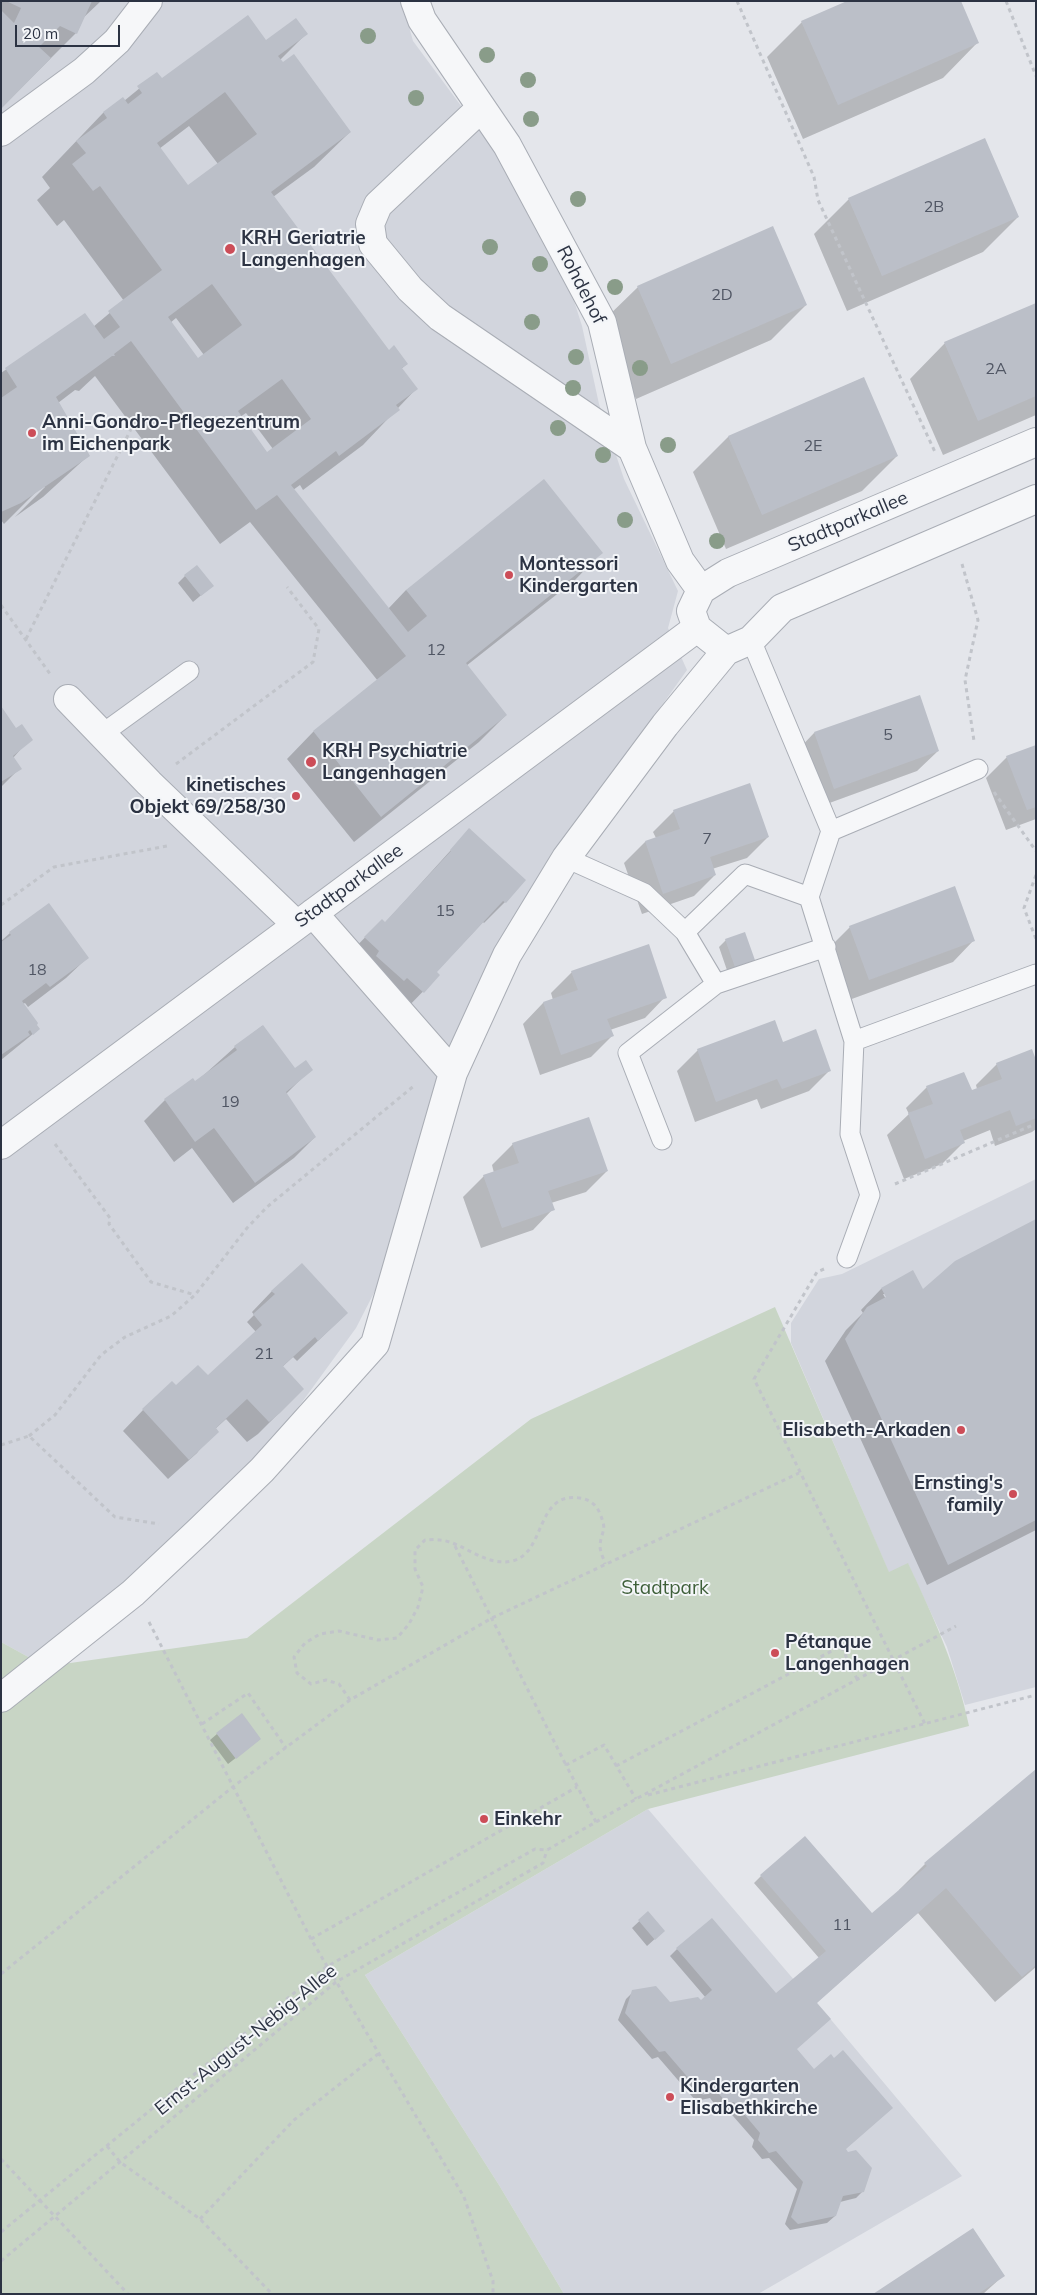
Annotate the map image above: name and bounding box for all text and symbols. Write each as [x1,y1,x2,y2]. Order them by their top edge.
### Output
scale bar [18,15,122,47]
text: 20 m [23,24,58,43]
house number: 2B [924,197,944,217]
place label: KRH Geriatrie Langenhagen [241,227,366,271]
marker: KRH Geriatrie Langenhagen [223,242,237,256]
street label: Rohdehof [552,242,610,328]
house number: 2D [711,285,733,305]
house number: 2A [985,359,1007,379]
place label: Anni-Gondro-Pflegezentrum im Eichenpark [42,411,300,455]
marker: Anni-Gondro-Pflegezentrum im Eichenpark [26,427,38,439]
house number: 2E [803,436,823,456]
street label: Stadtparkallee [784,486,912,558]
place label: Montessori Kindergarten [519,553,638,597]
marker: Montessori Kindergarten [503,569,515,581]
house number: 12 [426,640,446,660]
house number: 5 [883,725,893,745]
place label: KRH Psychiatrie Langenhagen [322,740,467,784]
marker: KRH Psychiatrie Langenhagen [304,755,318,769]
place label: kinetisches Objekt 69/258/30 [129,774,286,818]
marker: kinetisches Objekt 69/258/30 [290,790,302,802]
house number: 7 [702,829,712,849]
street label: Stadtparkallee [290,839,408,933]
house number: 15 [435,901,455,921]
house number: 18 [27,960,47,980]
house number: 19 [220,1092,240,1112]
house number: 21 [254,1344,274,1364]
place label: Elisabeth-Arkaden [782,1419,951,1441]
marker: Elisabeth-Arkaden [955,1424,967,1436]
place label: Ernsting's family [914,1472,1003,1516]
marker: Ernsting's family [1007,1488,1019,1500]
park label: Stadtpark [621,1577,709,1599]
place label: Pétanque Langenhagen [785,1631,909,1675]
marker: Pétanque Langenhagen [769,1647,781,1659]
place label: Einkehr [494,1808,561,1830]
marker: Einkehr [478,1813,490,1825]
house number: 11 [832,1915,852,1935]
street label: Ernst-August-Nebig-Allee [150,1960,342,2120]
place label: Kindergarten Elisabethkirche [680,2075,818,2119]
marker: Kindergarten Elisabethkirche [664,2091,676,2103]

